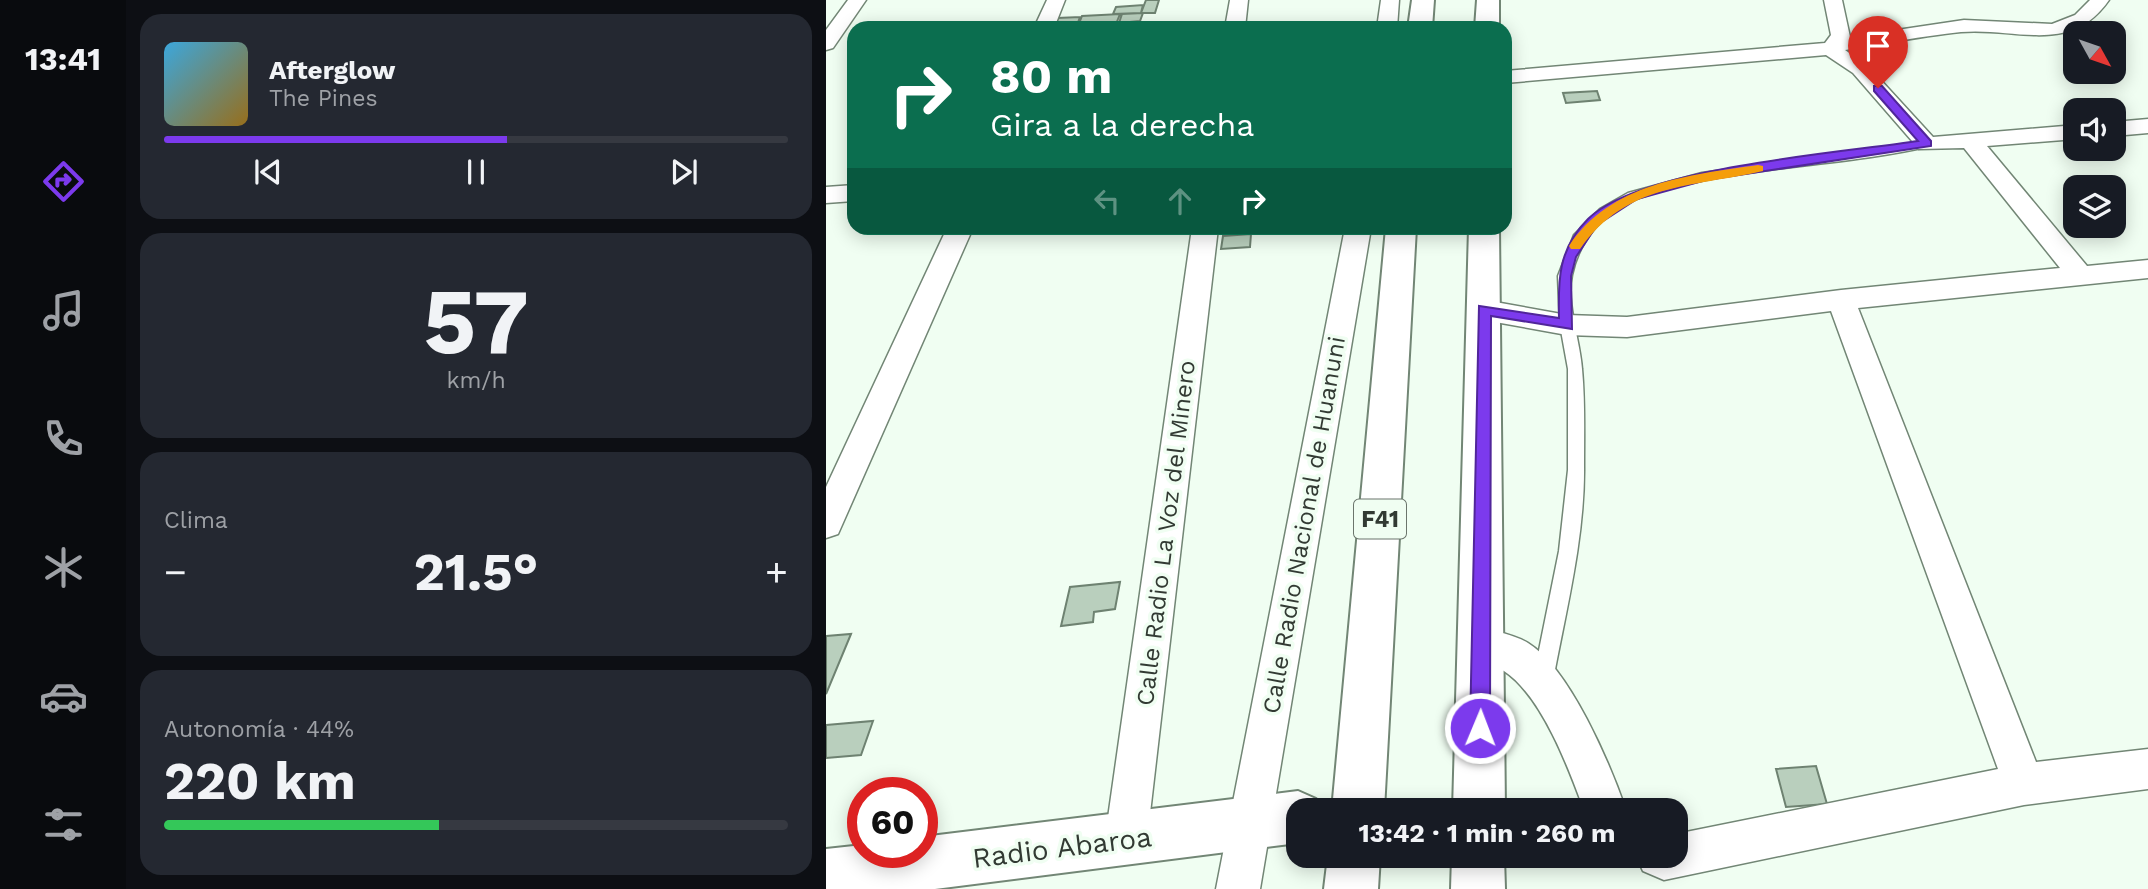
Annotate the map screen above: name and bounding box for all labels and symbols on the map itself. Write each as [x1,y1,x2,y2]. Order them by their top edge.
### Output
pin [1848,16,1908,88]
north arrow [2063,21,2126,84]
street label: Calle Radio Nacional de Huanuni [1257,334,1351,716]
street label: Calle Radio La Voz del Minero [1131,359,1201,707]
road number: F41 [1354,499,1406,538]
position arrow [1443,691,1517,765]
speed limit sign: 60 [847,777,938,868]
street label: Radio Abaroa [971,820,1154,875]

